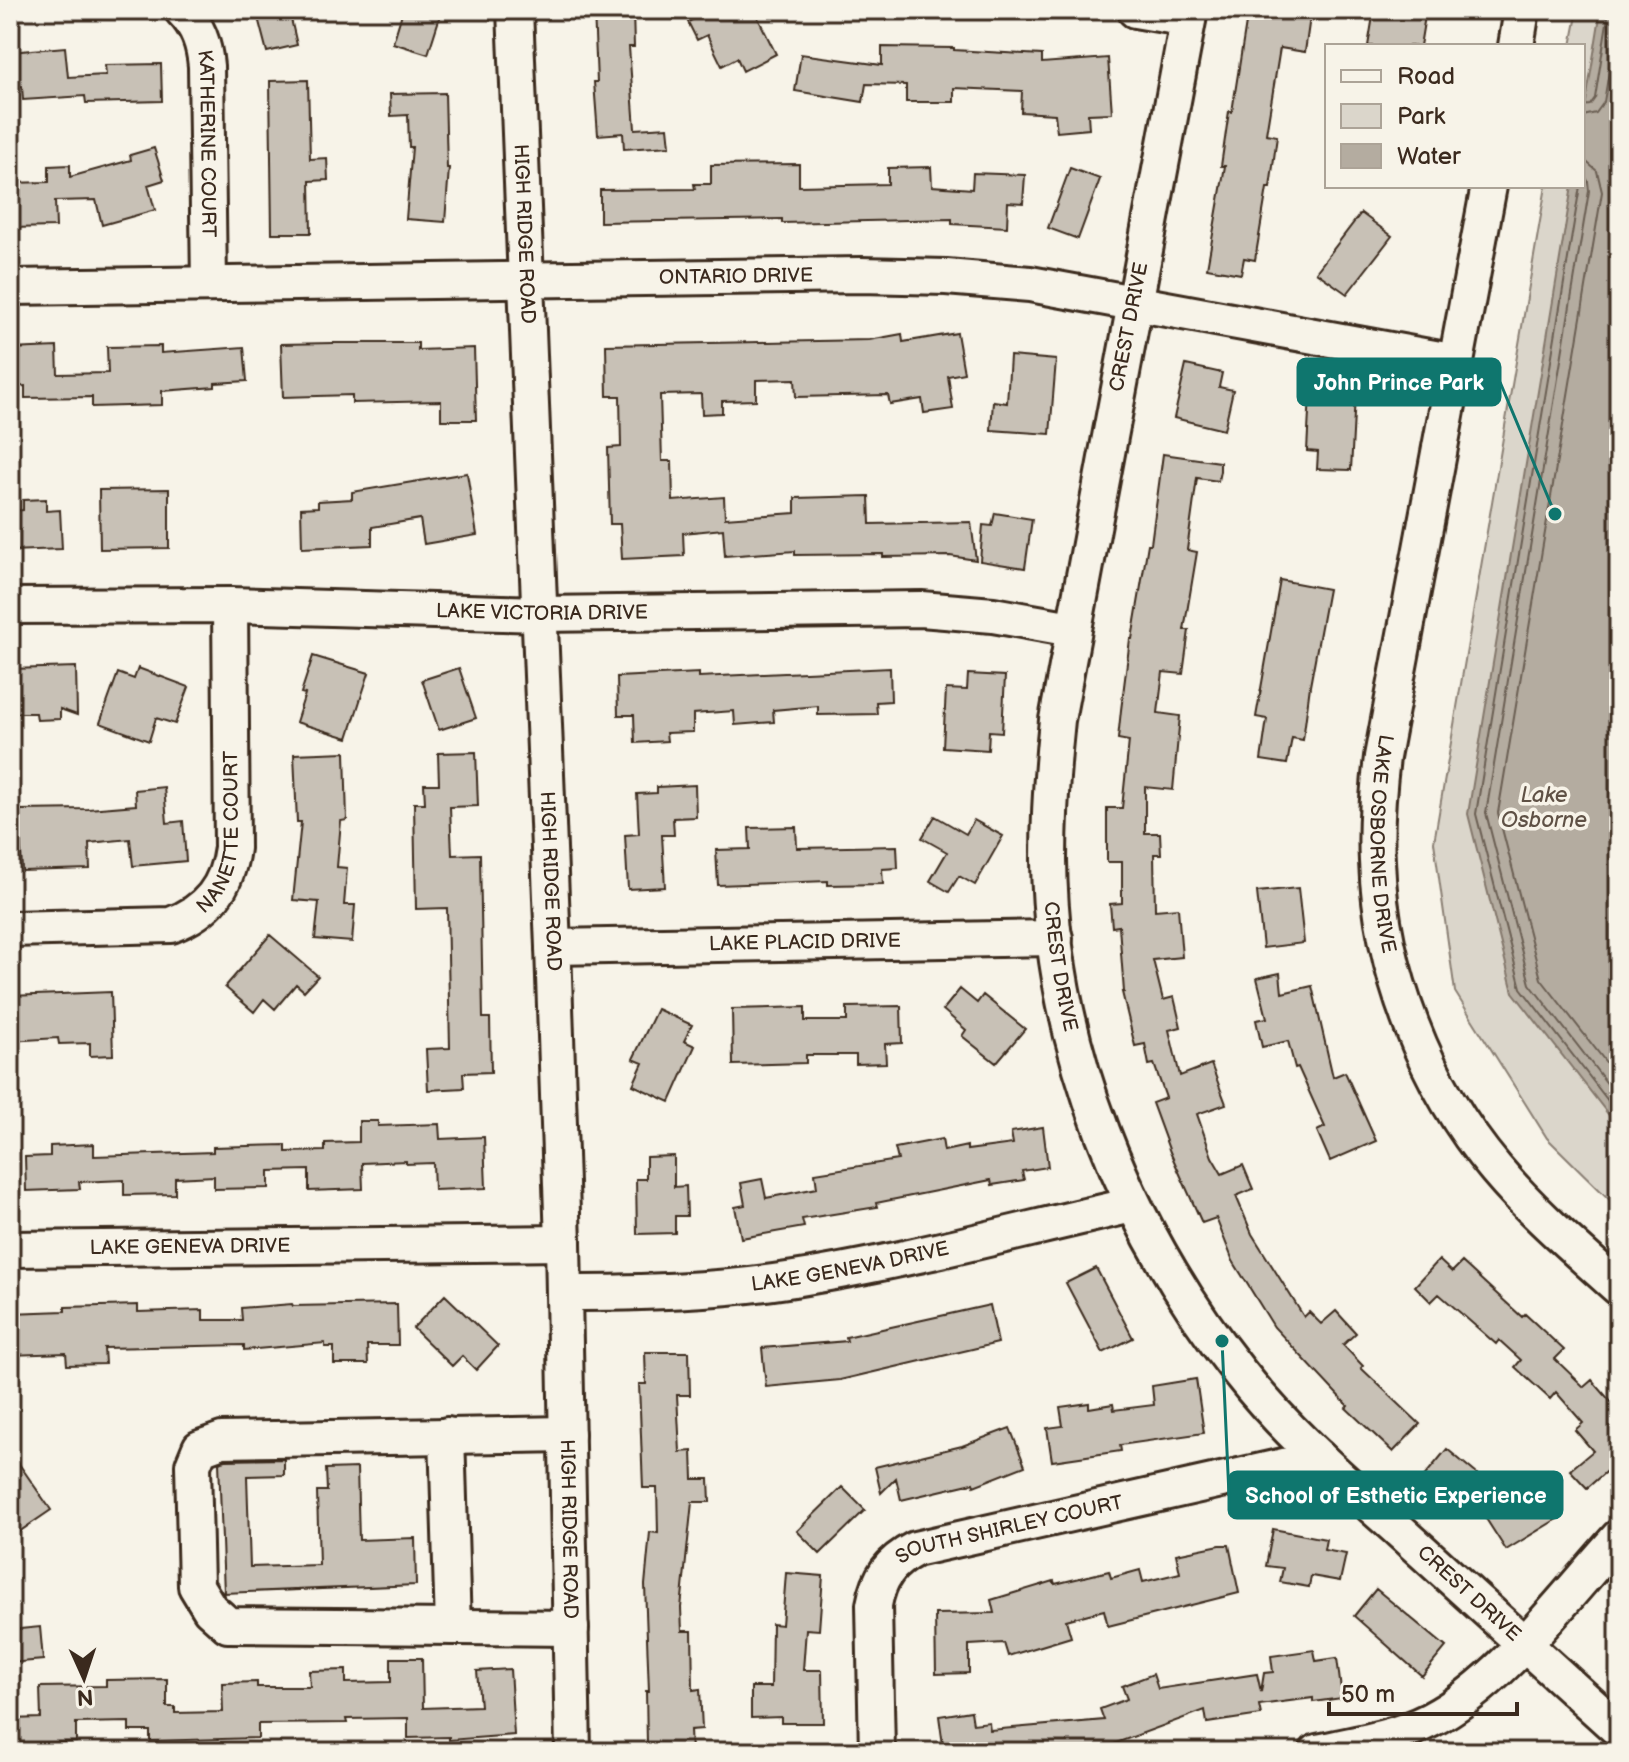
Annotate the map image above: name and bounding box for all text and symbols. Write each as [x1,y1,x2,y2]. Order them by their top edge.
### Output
legend [1325,44,1585,188]
street label: KATHERINE COURT [192,48,220,238]
text: Road [1397,62,1455,91]
text: Park [1397,102,1445,131]
text: Water [1397,142,1461,171]
street label: HIGH RIDGE ROAD [508,143,540,324]
street label: CREST DRIVE [1105,260,1153,394]
street label: ONTARIO DRIVE [659,264,813,290]
callout: John Prince Park [1298,359,1500,405]
text: John Prince Park [1314,370,1485,397]
street label: LAKE VICTORIA DRIVE [436,599,648,626]
street label: LAKE OSBORNE DRIVE [1364,732,1401,955]
street label: NANETTE COURT [192,751,244,919]
water label: Lake Osborne [1501,782,1587,834]
street label: HIGH RIDGE ROAD [535,791,566,972]
street label: CREST DRIVE [1039,901,1083,1034]
street label: LAKE PLACID DRIVE [709,929,901,956]
street label: LAKE GENEVA DRIVE [90,1234,290,1260]
street label: LAKE GENEVA DRIVE [750,1237,951,1297]
street label: HIGH RIDGE ROAD [555,1439,582,1619]
callout: School of Esthetic Experience [1229,1472,1562,1518]
text: School of Esthetic Experience [1245,1483,1547,1510]
street label: SOUTH SHIRLEY COURT [891,1490,1125,1570]
street label: CREST DRIVE [1412,1540,1526,1647]
north arrow [44,1638,124,1718]
scale bar [1329,1666,1517,1716]
text: 50 m [1341,1680,1395,1709]
text: N [76,1683,94,1710]

